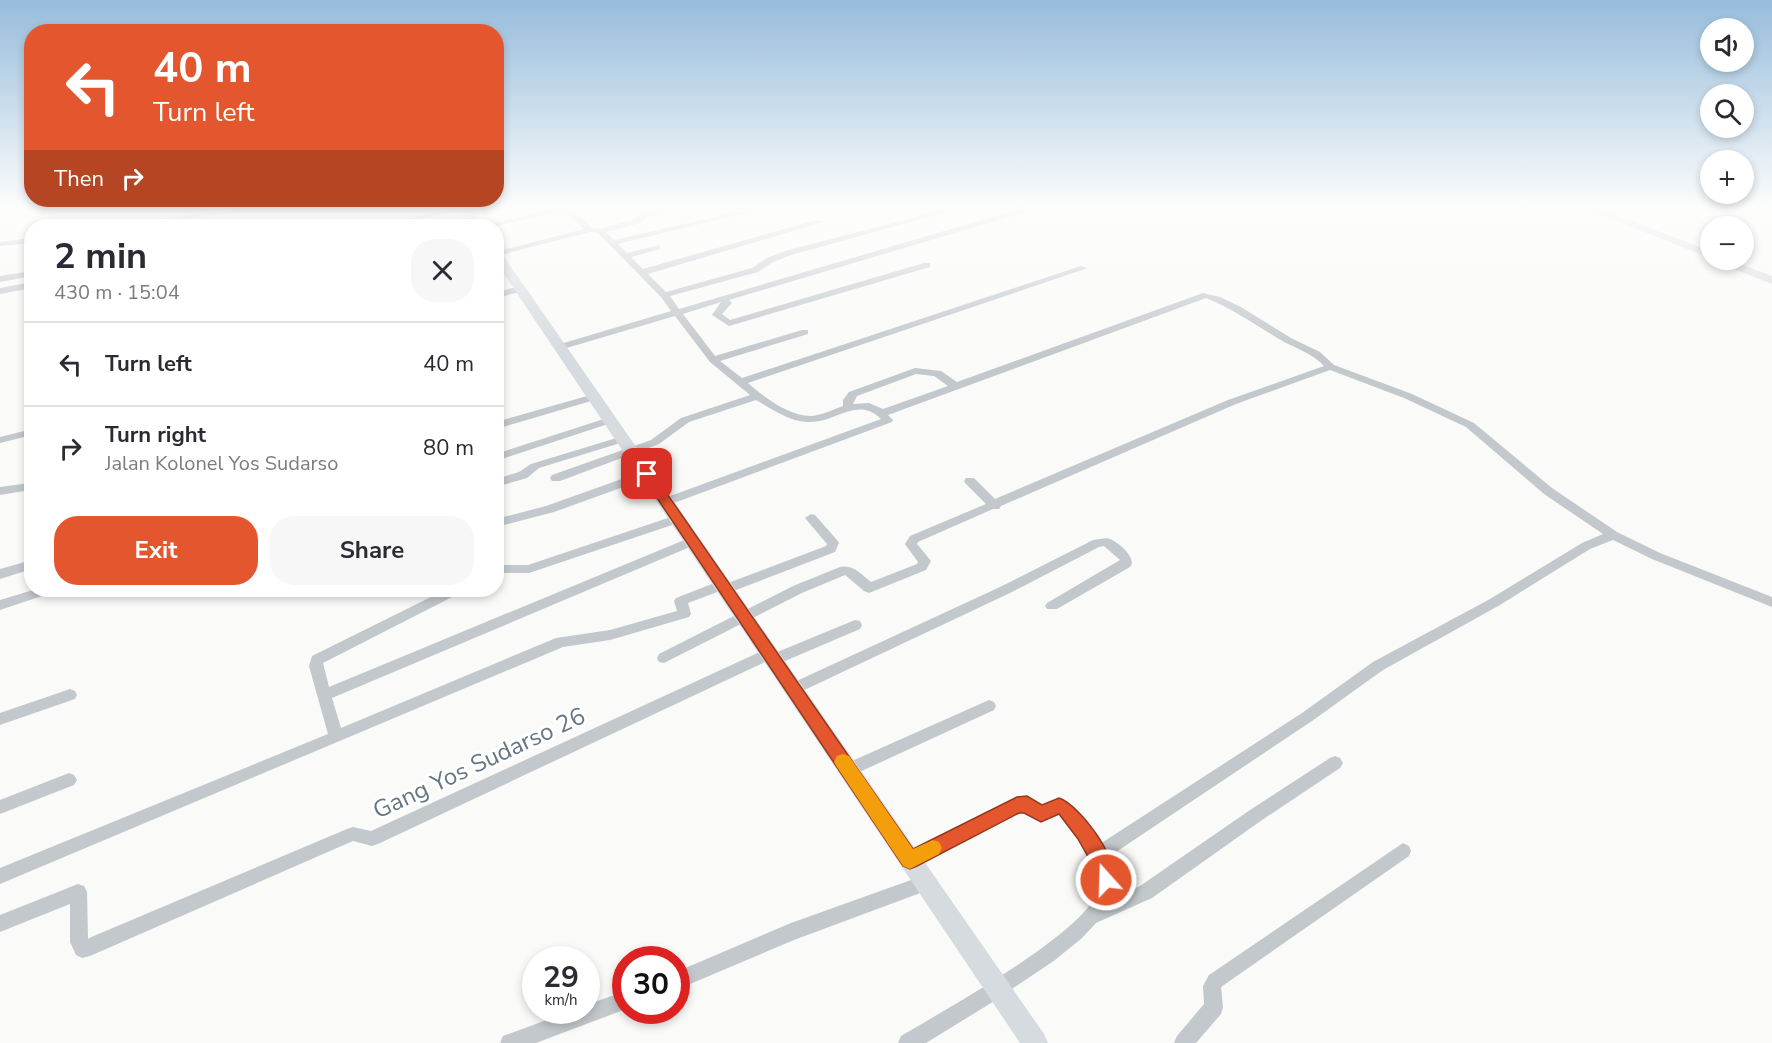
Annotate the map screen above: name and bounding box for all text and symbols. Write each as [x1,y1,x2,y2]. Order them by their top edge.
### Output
map controls [1700,18,1754,270]
button: sound [1700,18,1754,72]
text: 40 m [153,40,252,97]
icon: left [54,48,132,126]
button: search [1700,84,1754,138]
text: Turn left [153,94,254,131]
button: + [1700,150,1754,204]
icon: right [116,162,149,195]
text: Then [54,164,104,194]
button: − [1700,216,1754,270]
text: 2 min [54,232,147,281]
button: close [411,239,474,302]
text: 430 m · 15:04 [54,279,180,306]
icon: left [54,348,87,381]
text: Turn left [105,349,192,379]
text: 40 m [423,349,474,379]
text: Turn right [105,420,206,450]
icon: right [54,432,87,465]
text: 80 m [423,433,474,463]
pin [621,448,672,499]
text: Jalan Kolonel Yos Sudarso [105,450,338,477]
icon: arrive [630,457,663,490]
button: Exit [54,516,258,585]
button: Share [270,516,474,585]
street label: Gang Yos Sudarso 26 [368,700,590,826]
position arrow [1074,848,1138,912]
speed limit sign: 30 [612,946,690,1024]
text: 29 [543,957,579,998]
text: km/h [544,990,578,1010]

